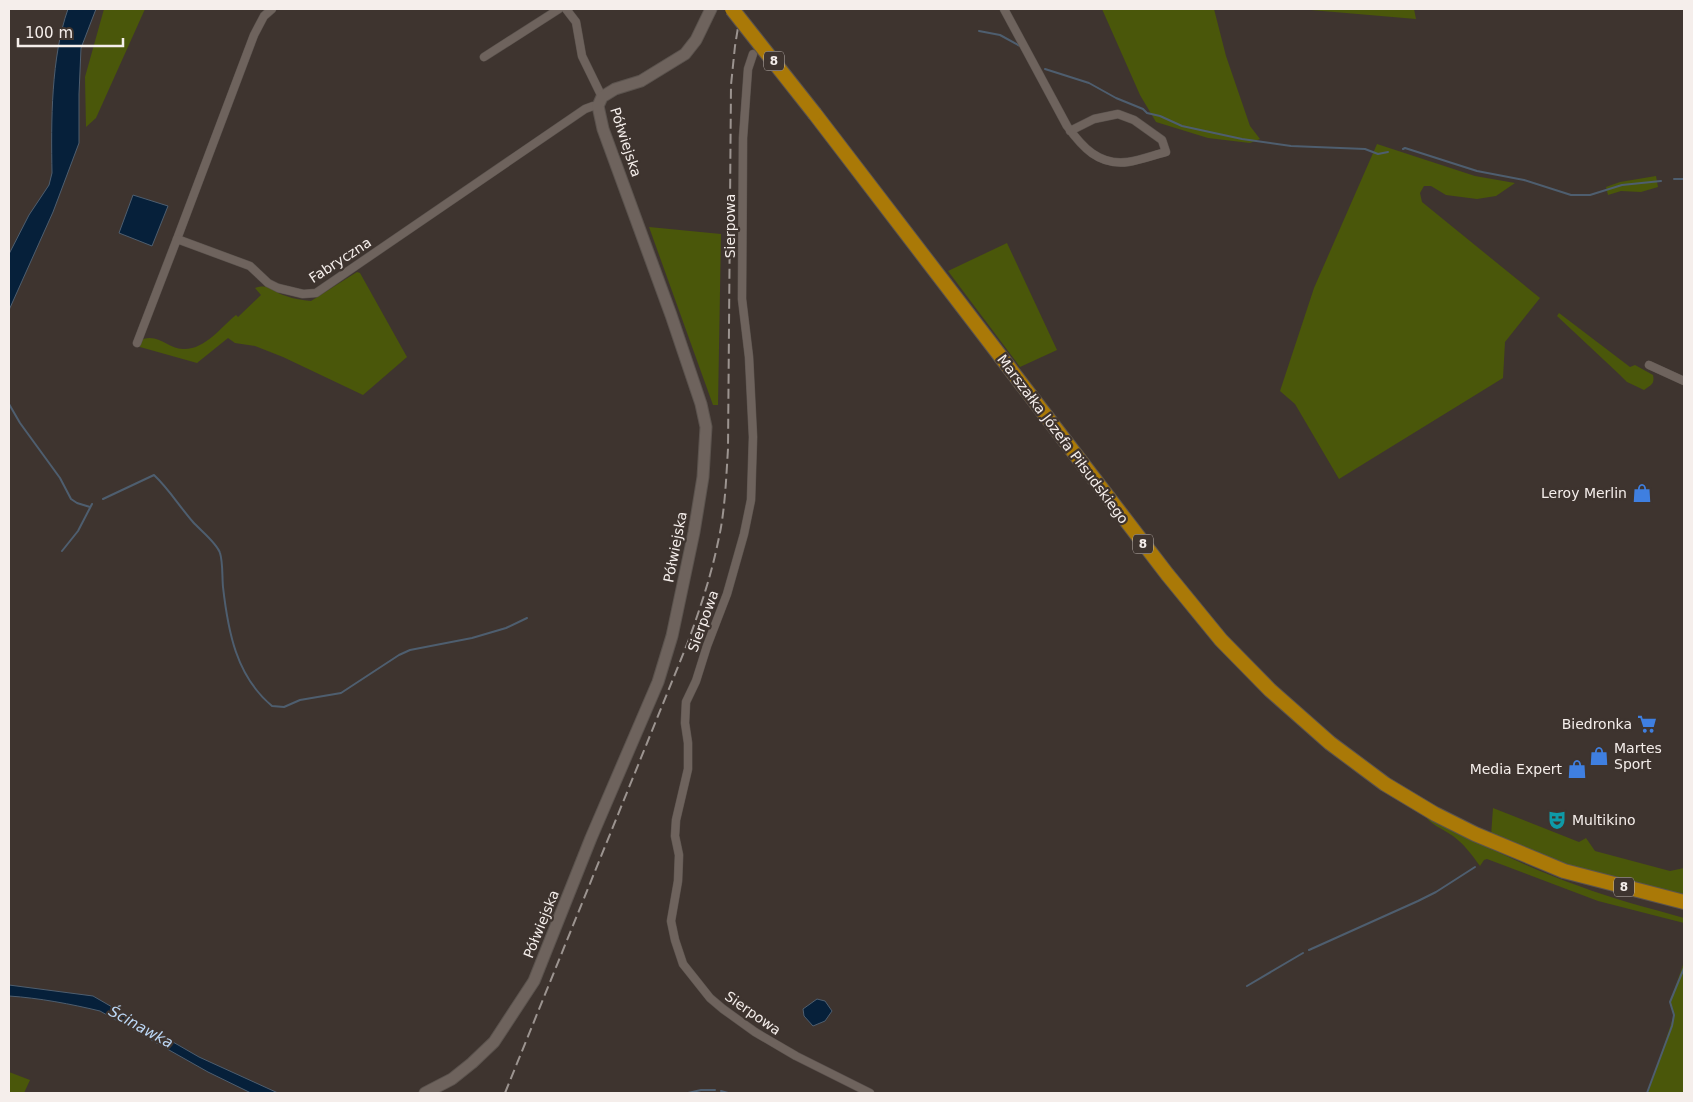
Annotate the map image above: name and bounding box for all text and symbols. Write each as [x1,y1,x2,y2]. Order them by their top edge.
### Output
scale bar [18,15,122,47]
text: 100 m [25,24,73,42]
road number: 8 [764,51,784,70]
street label: Półwiejska [607,105,645,179]
street label: Sierpowa [722,194,738,258]
street label: Fabryczna [306,234,374,286]
street label: Marszałka Józefa Piłsudskiego [994,351,1132,527]
shop icon: Leroy Merlin [1631,482,1653,504]
place label: Leroy Merlin [1541,485,1627,501]
street label: Półwiejska [660,510,690,584]
road number: 8 [1133,534,1153,554]
street label: Sierpowa [684,588,722,654]
supermarket icon: Biedronka [1636,713,1658,735]
place label: Biedronka [1562,716,1632,732]
place label: Martes Sport [1614,740,1662,772]
shop icon: Martes Sport [1588,745,1610,767]
shop icon: Media Expert [1566,758,1588,780]
place label: Media Expert [1470,761,1563,777]
theatre icon: Multikino [1546,809,1568,831]
place label: Multikino [1572,812,1636,828]
road number: 8 [1614,878,1634,896]
street label: Półwiejska [520,888,562,960]
street label: Sierpowa [722,988,784,1038]
water label: Ścinawka [106,1001,177,1052]

